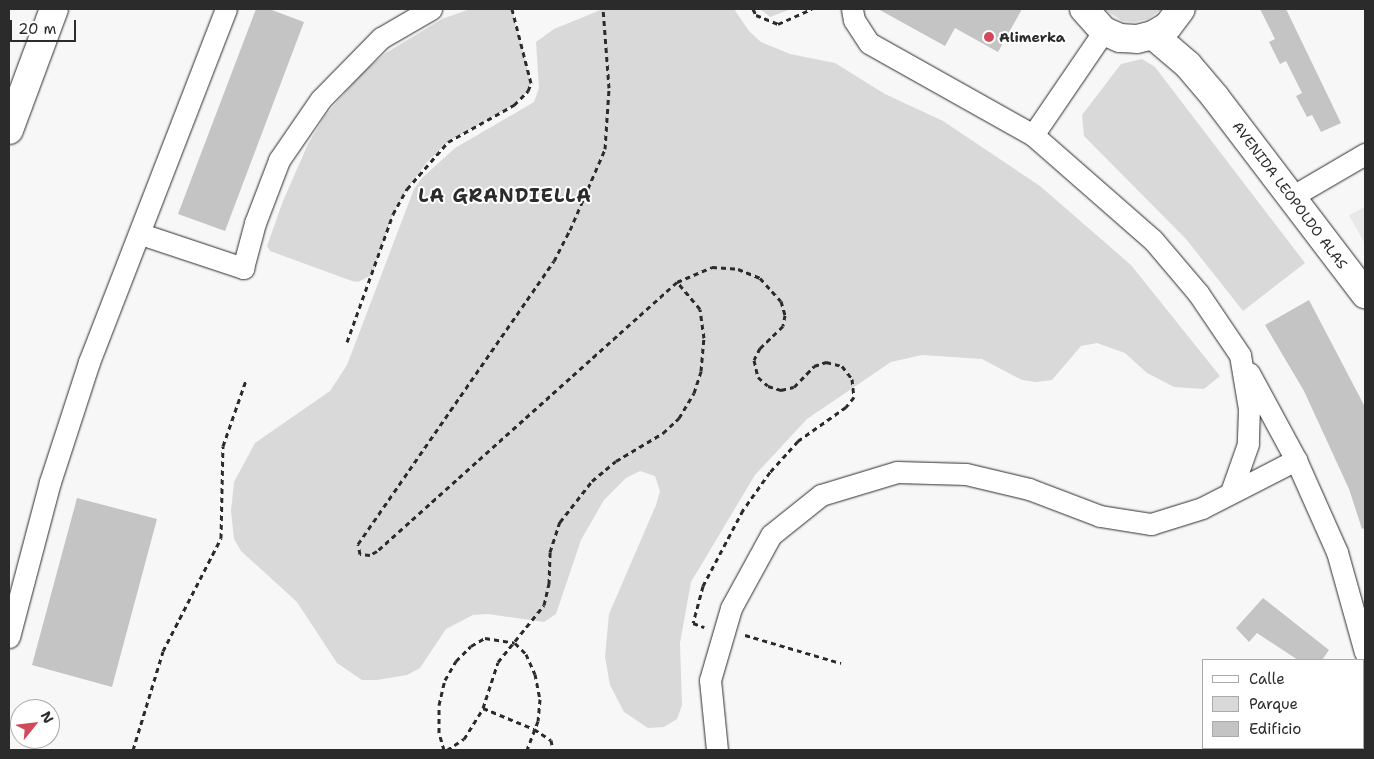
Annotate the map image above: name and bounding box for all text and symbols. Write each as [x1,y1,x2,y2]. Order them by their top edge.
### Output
scale bar [12,10,79,42]
text: 20 m [18,19,57,39]
place label: Alimerka [999,29,1065,45]
marker: Alimerka [983,31,995,43]
street label: AVENIDA LEOPOLDO ALAS [1229,118,1351,272]
district label: LA GRANDIELLA [417,185,593,207]
legend [1202,659,1364,749]
text: Calle [1249,669,1285,689]
text: Parque [1249,694,1298,714]
north arrow [10,699,60,749]
text: N [37,708,58,726]
text: Edificio [1249,719,1301,739]

